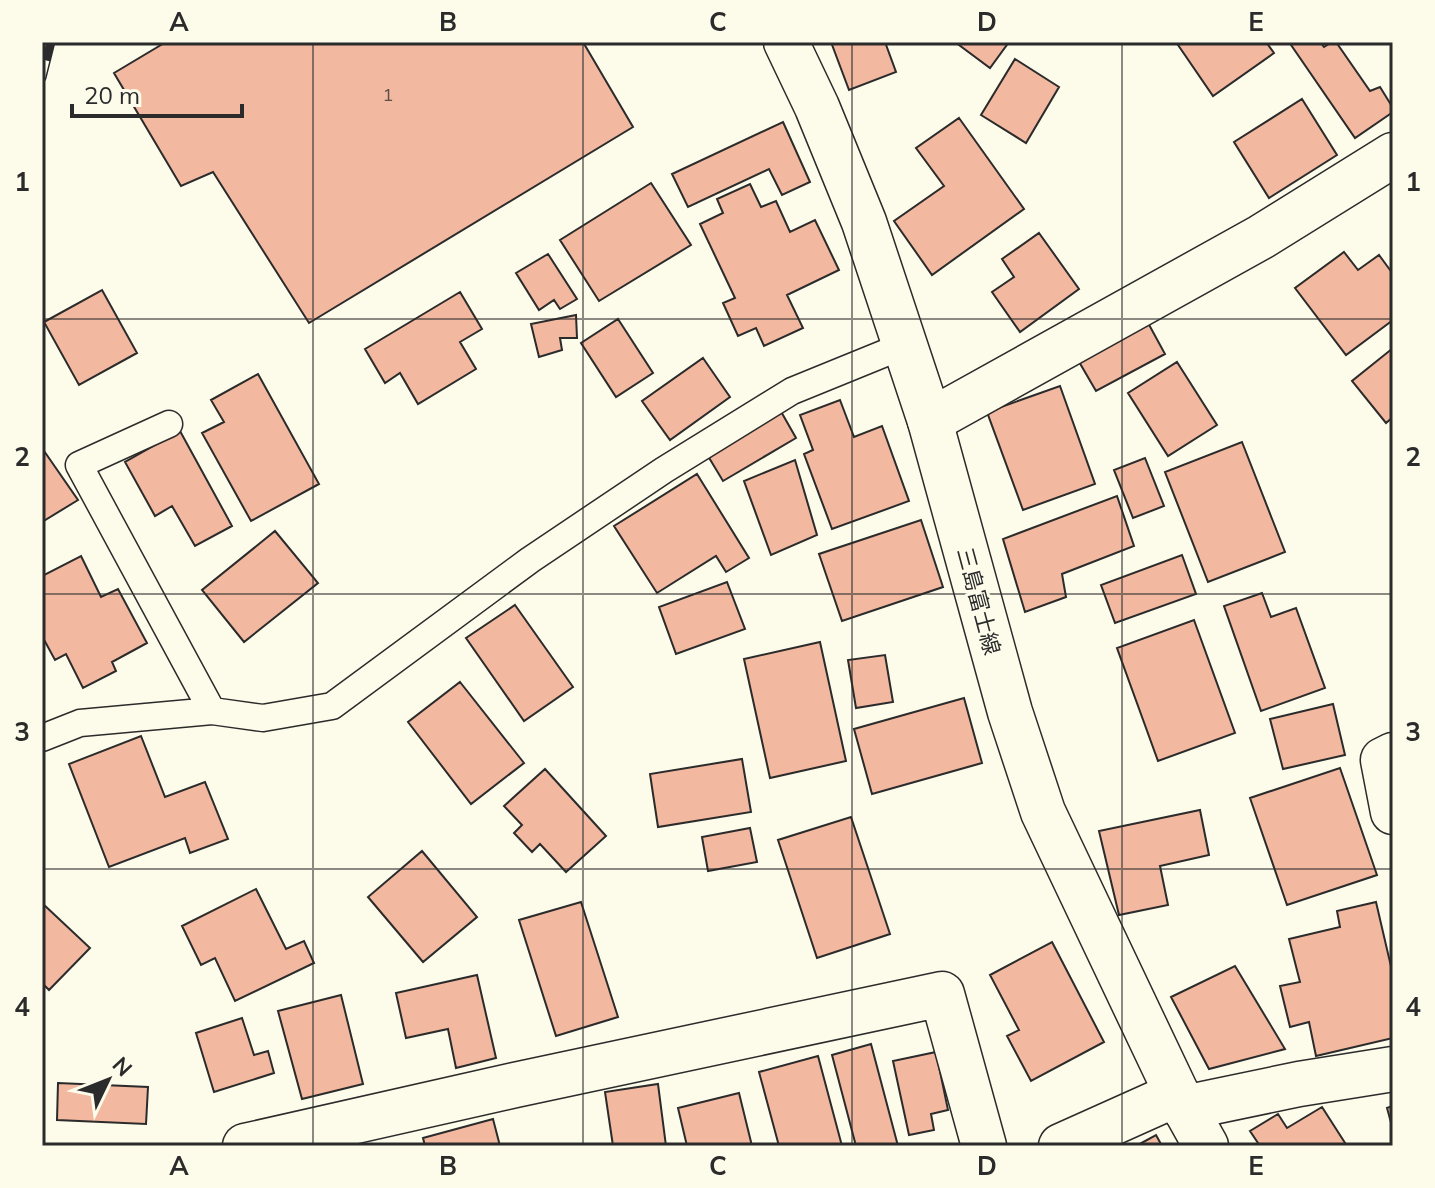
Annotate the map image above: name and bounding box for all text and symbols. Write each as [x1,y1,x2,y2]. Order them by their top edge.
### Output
text: A [169,5,189,38]
text: B [439,5,457,38]
text: C [709,5,727,38]
text: D [977,5,997,38]
text: E [1248,5,1264,38]
scale bar [72,68,242,118]
text: 20 m [84,80,140,110]
house number: 1 [383,83,393,106]
text: 1 [14,165,30,198]
text: 1 [1405,165,1421,198]
text: 2 [14,440,30,473]
text: 2 [1405,440,1421,473]
street label: 三島富士線 [951,544,1007,658]
text: 3 [14,715,30,748]
text: 3 [1405,715,1421,748]
text: 4 [14,990,30,1023]
text: 4 [1405,990,1421,1023]
north arrow [68,1040,148,1120]
text: N [107,1051,139,1082]
text: A [169,1149,189,1182]
text: B [439,1149,457,1182]
text: C [709,1149,727,1182]
text: D [977,1149,997,1182]
text: E [1248,1149,1264,1182]

